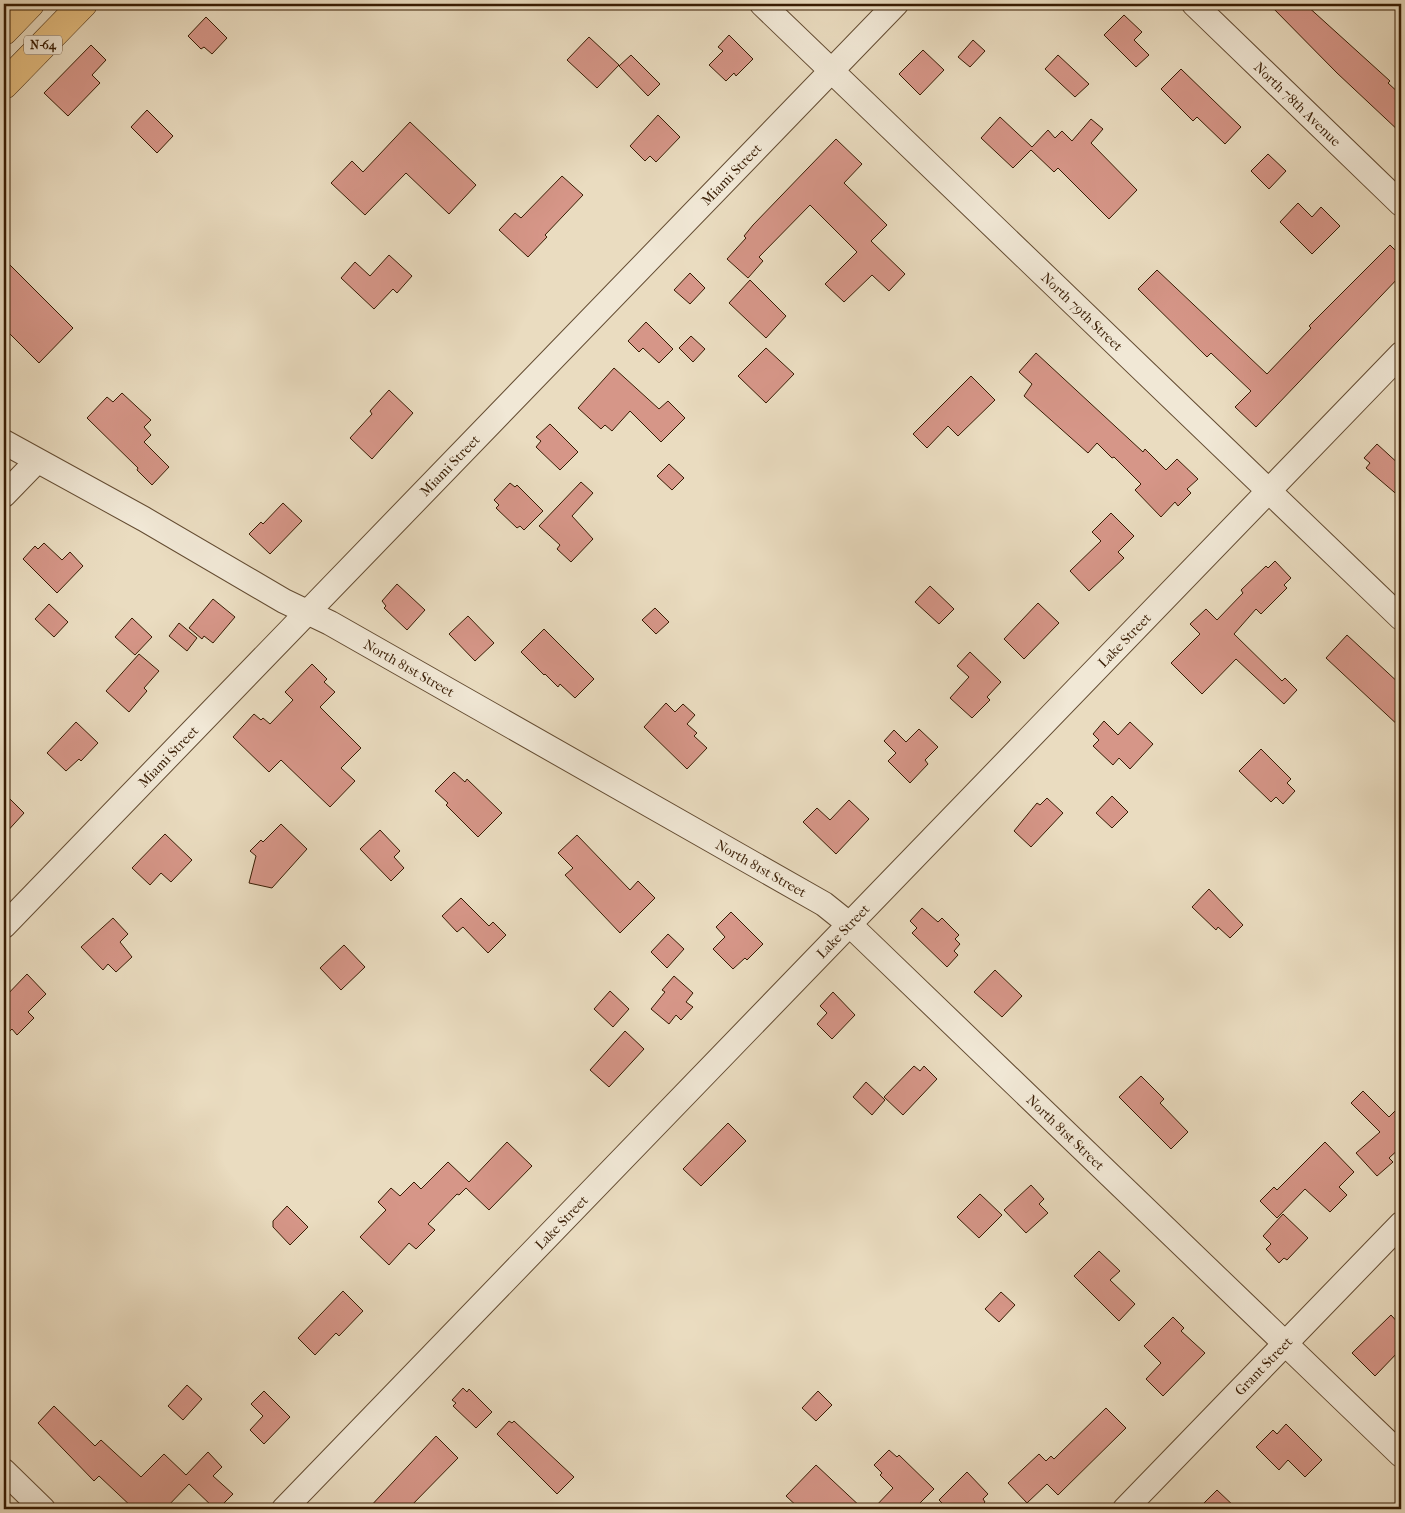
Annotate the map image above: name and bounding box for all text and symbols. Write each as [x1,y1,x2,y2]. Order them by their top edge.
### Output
road number: N-64 [24,36,62,54]
street label: North 78th Avenue [1251,58,1345,150]
street label: Miami Street [698,140,765,209]
street label: North 79th Street [1038,269,1126,355]
street label: Miami Street [416,431,483,500]
street label: Lake Street [1094,609,1155,671]
street label: North 81st Street [361,635,457,700]
street label: Miami Street [134,722,202,791]
street label: North 81st Street [713,836,809,901]
street label: Lake Street [813,900,873,962]
street label: North 81st Street [1023,1091,1108,1174]
street label: Lake Street [531,1192,591,1253]
street label: Grant Street [1231,1333,1296,1399]

